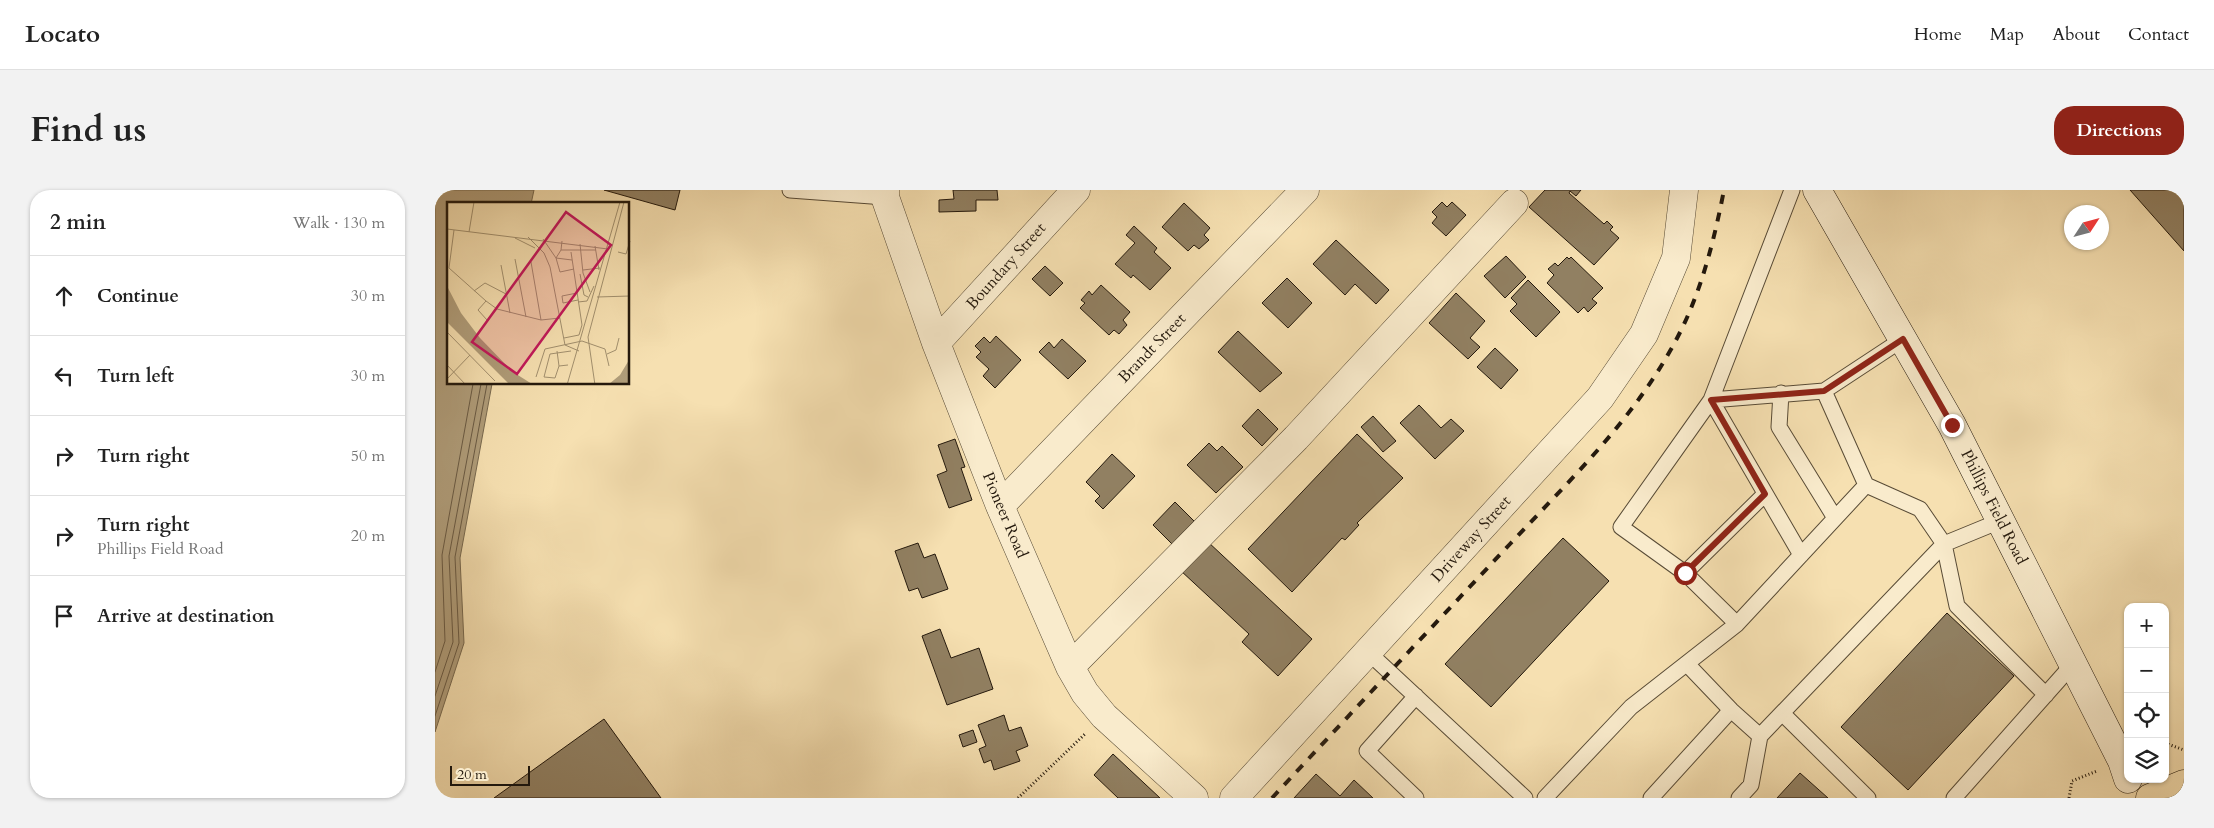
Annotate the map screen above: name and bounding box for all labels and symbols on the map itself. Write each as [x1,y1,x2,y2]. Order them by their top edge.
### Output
inset map [447,202,630,385]
north arrow [2064,205,2109,250]
street label: Boundary Street [961,218,1051,314]
street label: Brandt Street [1113,308,1191,388]
route end [1941,414,1964,437]
street label: Phillips Field Road [1955,446,2033,569]
street label: Pioneer Road [977,469,1033,562]
street label: Driveway Street [1426,491,1516,587]
route start [1674,562,1697,585]
scale bar [450,763,530,786]

